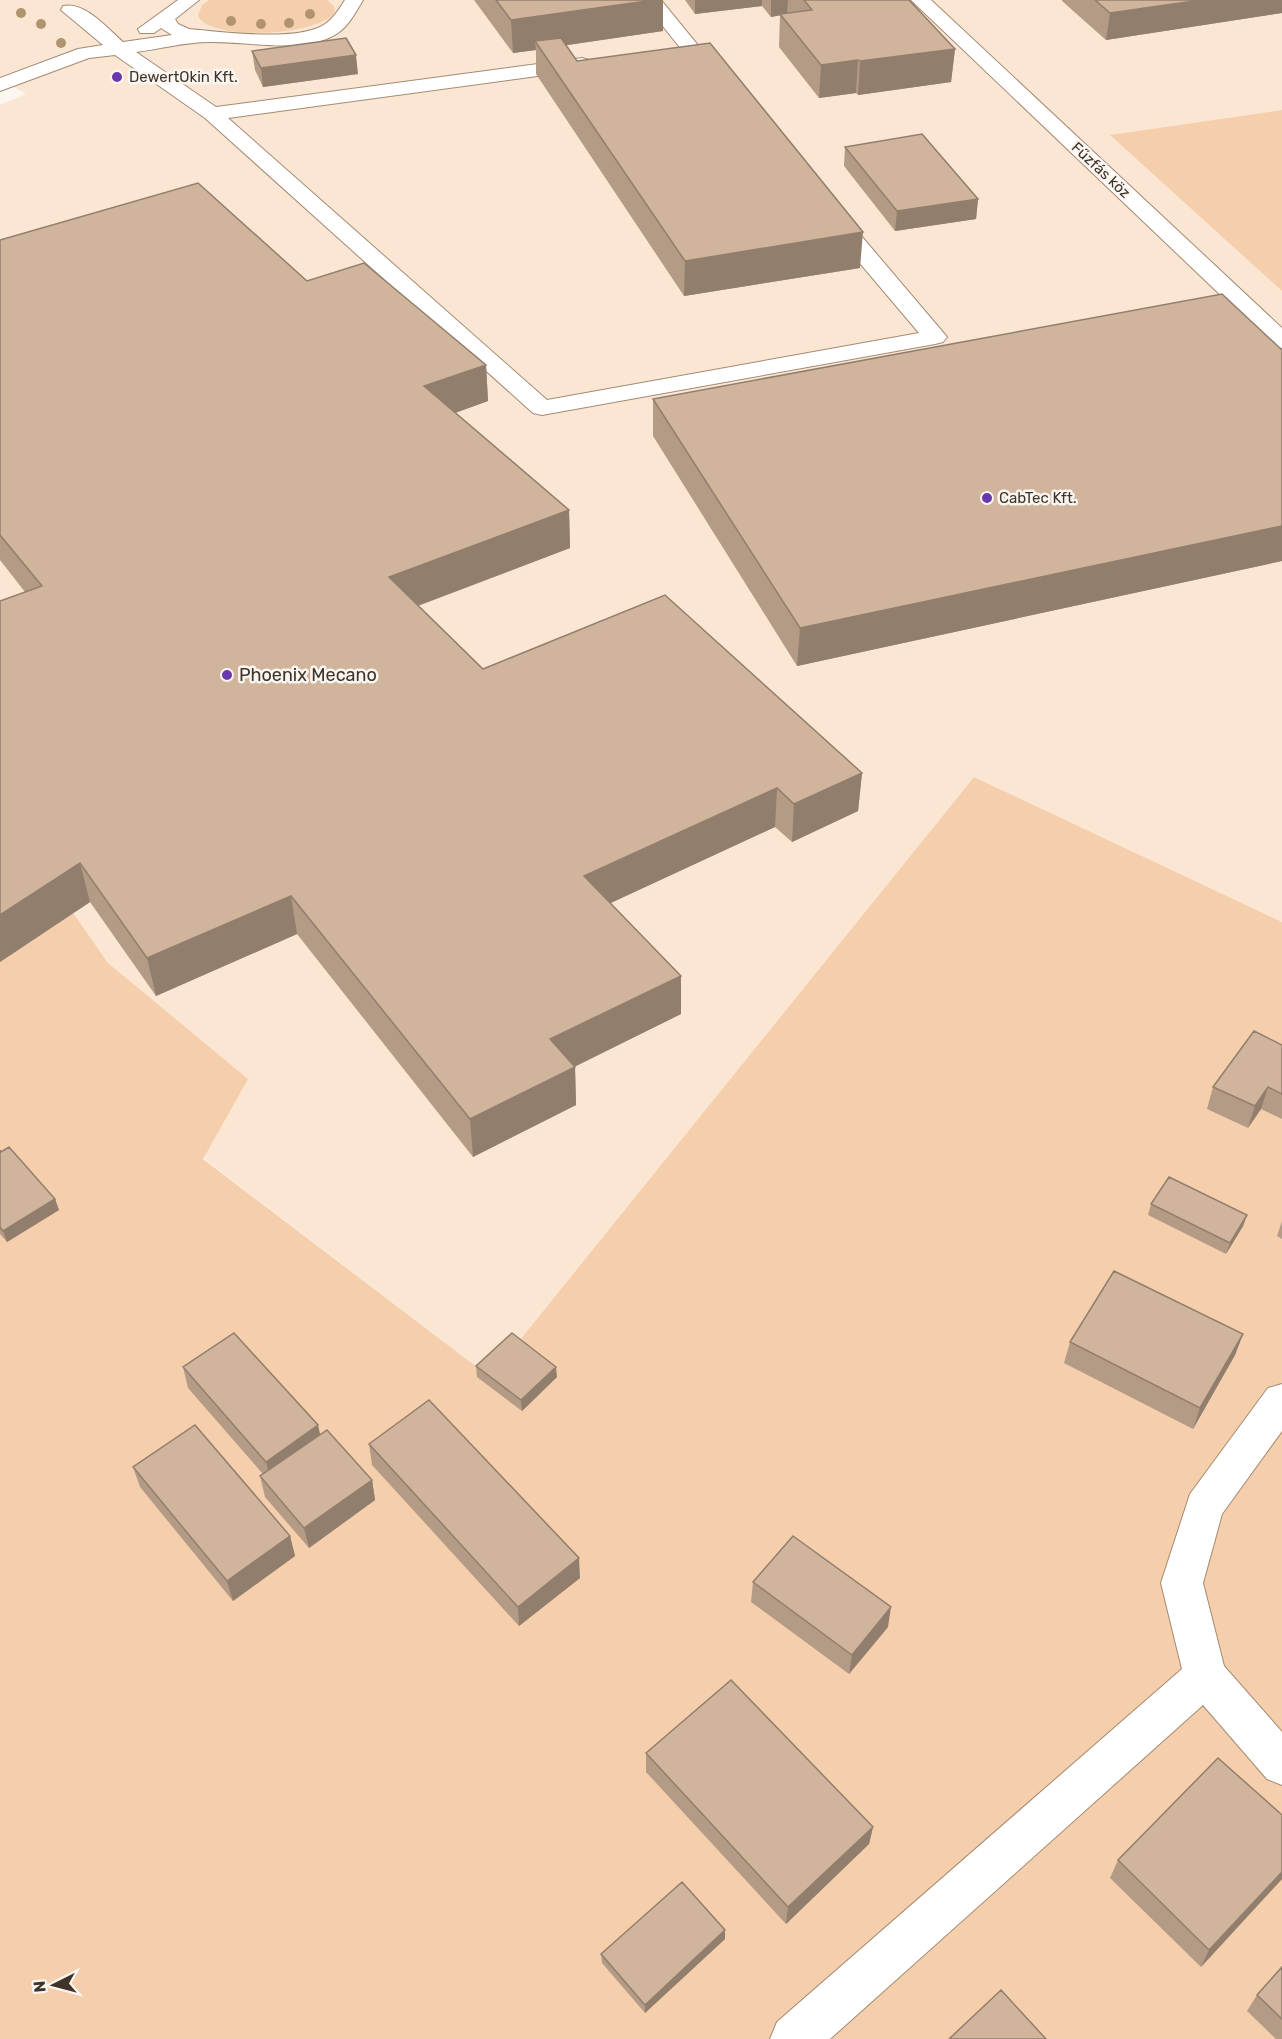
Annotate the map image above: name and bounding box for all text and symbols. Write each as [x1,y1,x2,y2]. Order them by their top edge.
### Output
place label: DewertOkin Kft. [129,68,238,86]
marker: DewertOkin Kft. [110,70,124,84]
street label: Fűzfás köz [1068,138,1134,202]
place label: CabTec Kft. [999,489,1077,507]
marker: CabTec Kft. [980,491,994,505]
place label: Phoenix Mecano [239,664,377,686]
marker: Phoenix Mecano [220,668,234,682]
north arrow [24,1955,84,2015]
text: N [30,1980,50,1993]

